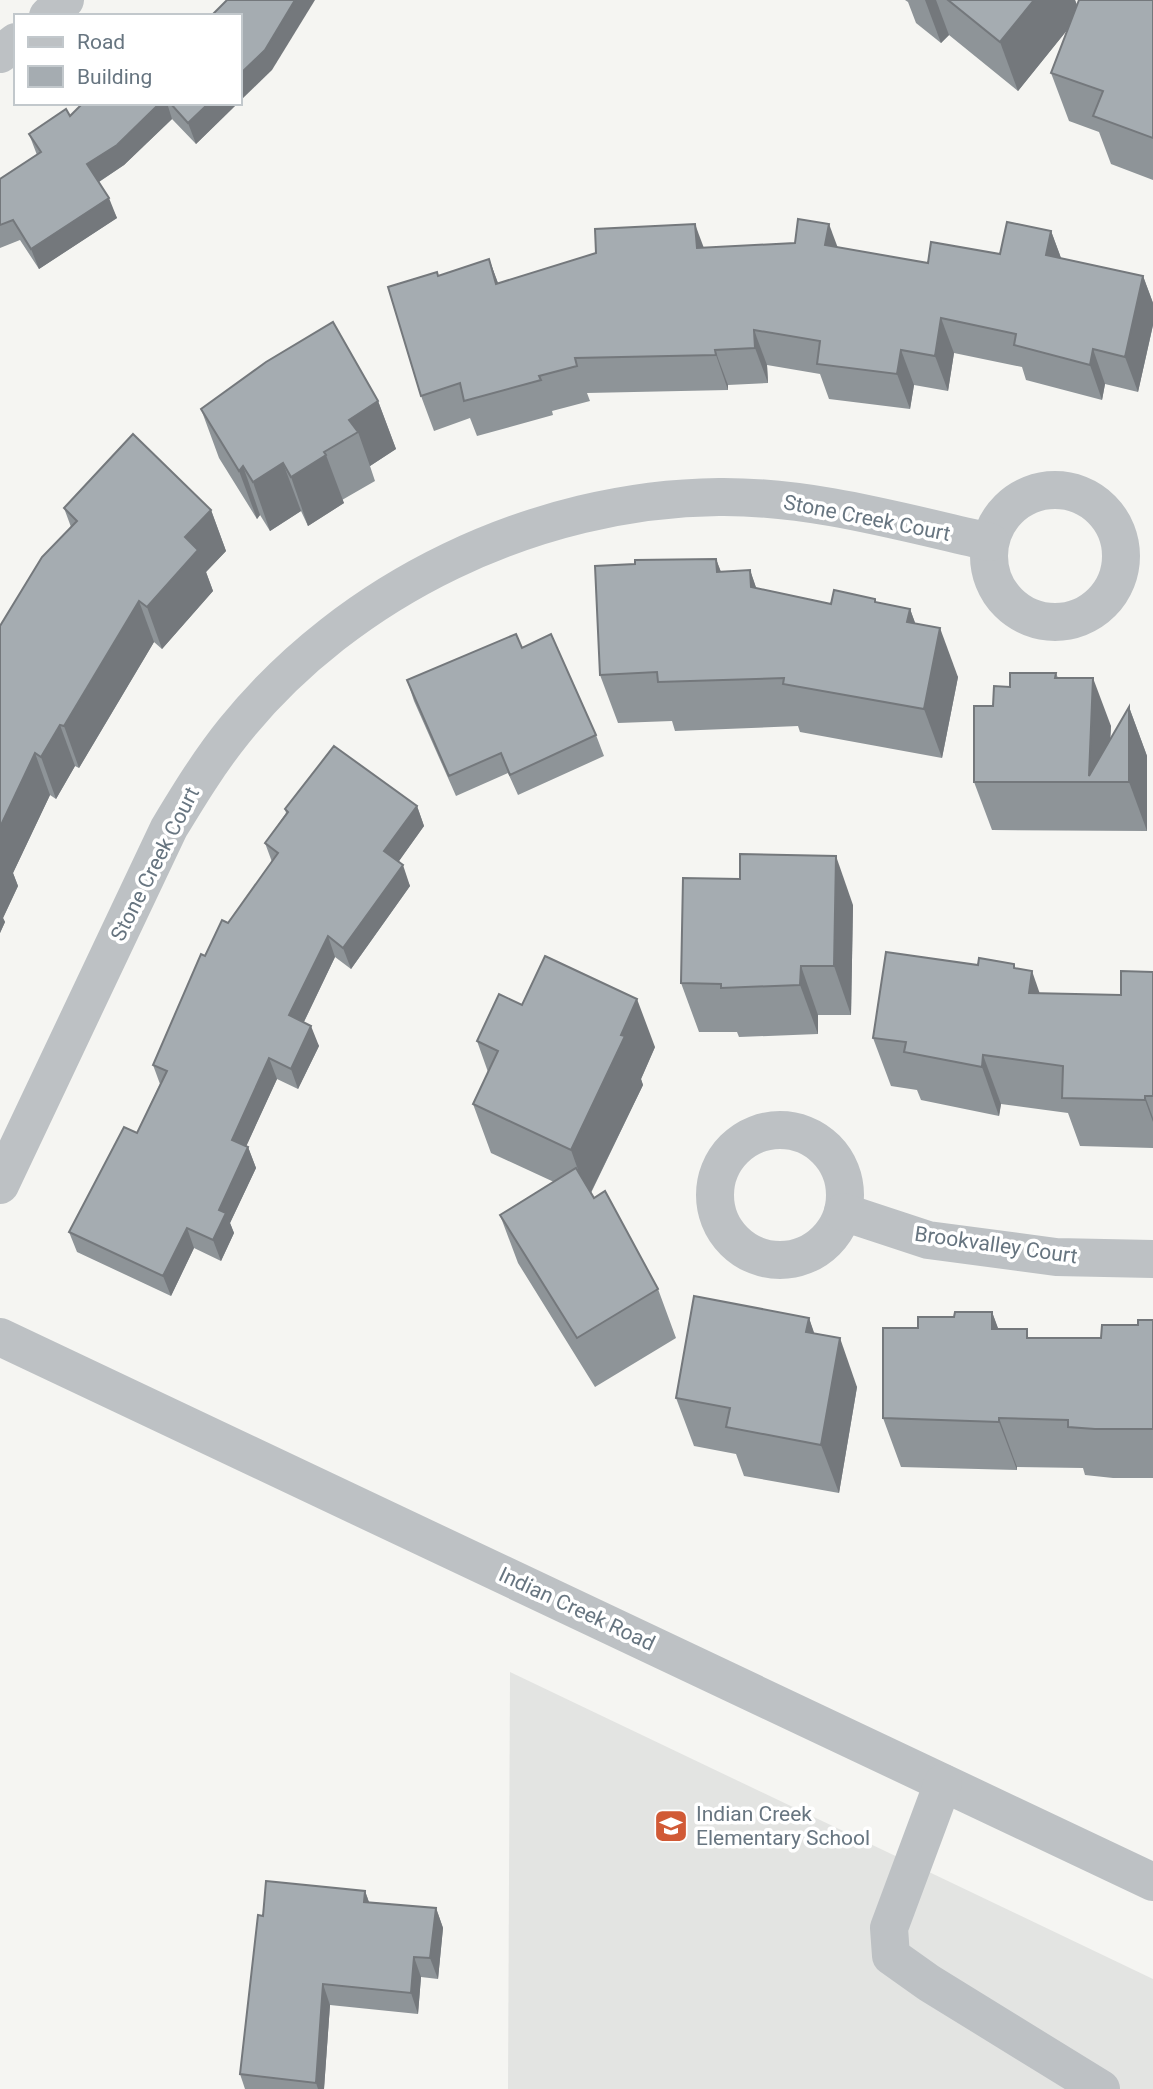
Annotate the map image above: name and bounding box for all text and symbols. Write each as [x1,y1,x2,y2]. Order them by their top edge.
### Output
legend [14,14,242,105]
text: Road [77,30,125,54]
text: Building [77,65,152,89]
street label: Stone Creek Court [782,490,953,546]
street label: Stone Creek Court [106,783,204,945]
street label: Brookvalley Court [913,1222,1079,1268]
street label: Indian Creek Road [495,1562,659,1656]
place label: Indian Creek Elementary School [696,1802,870,1850]
school or university icon: Indian Creek Elementary School [652,1807,690,1845]

